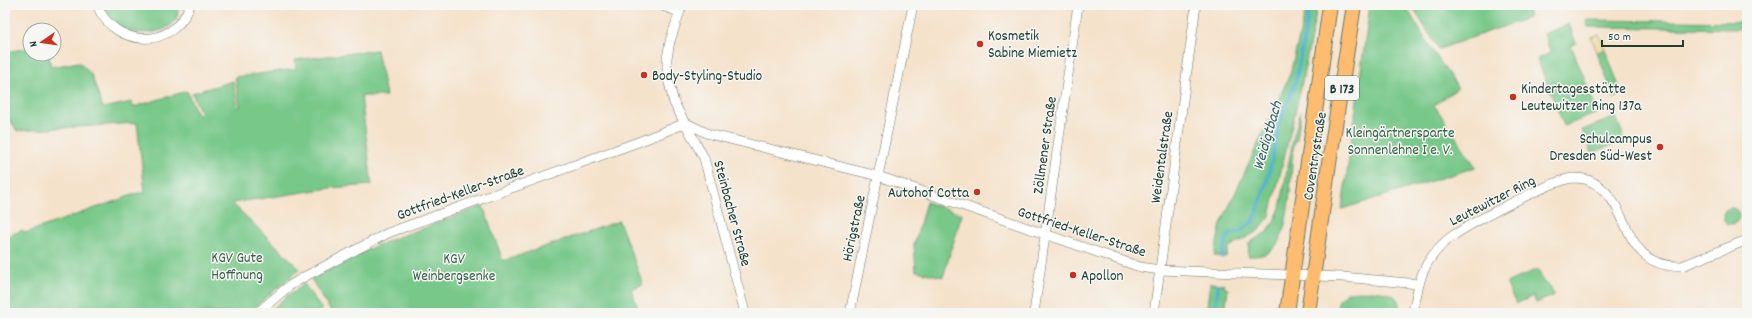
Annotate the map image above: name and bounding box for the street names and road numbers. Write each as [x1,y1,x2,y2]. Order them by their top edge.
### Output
road number: B 173 [1325,76,1359,100]
street label: Zöllmener Straße [1028,95,1064,196]
street label: Weidentalstraße [1146,109,1180,205]
street label: Coventrystraße [1298,110,1334,202]
street label: Steinbacher Straße [706,158,756,269]
street label: Gottfried-Keller-Straße [394,160,528,227]
street label: Leutewitzer Ring [1446,171,1540,233]
street label: Hörigstraße [837,193,873,264]
street label: Gottfried-Keller-Straße [1014,202,1149,264]

